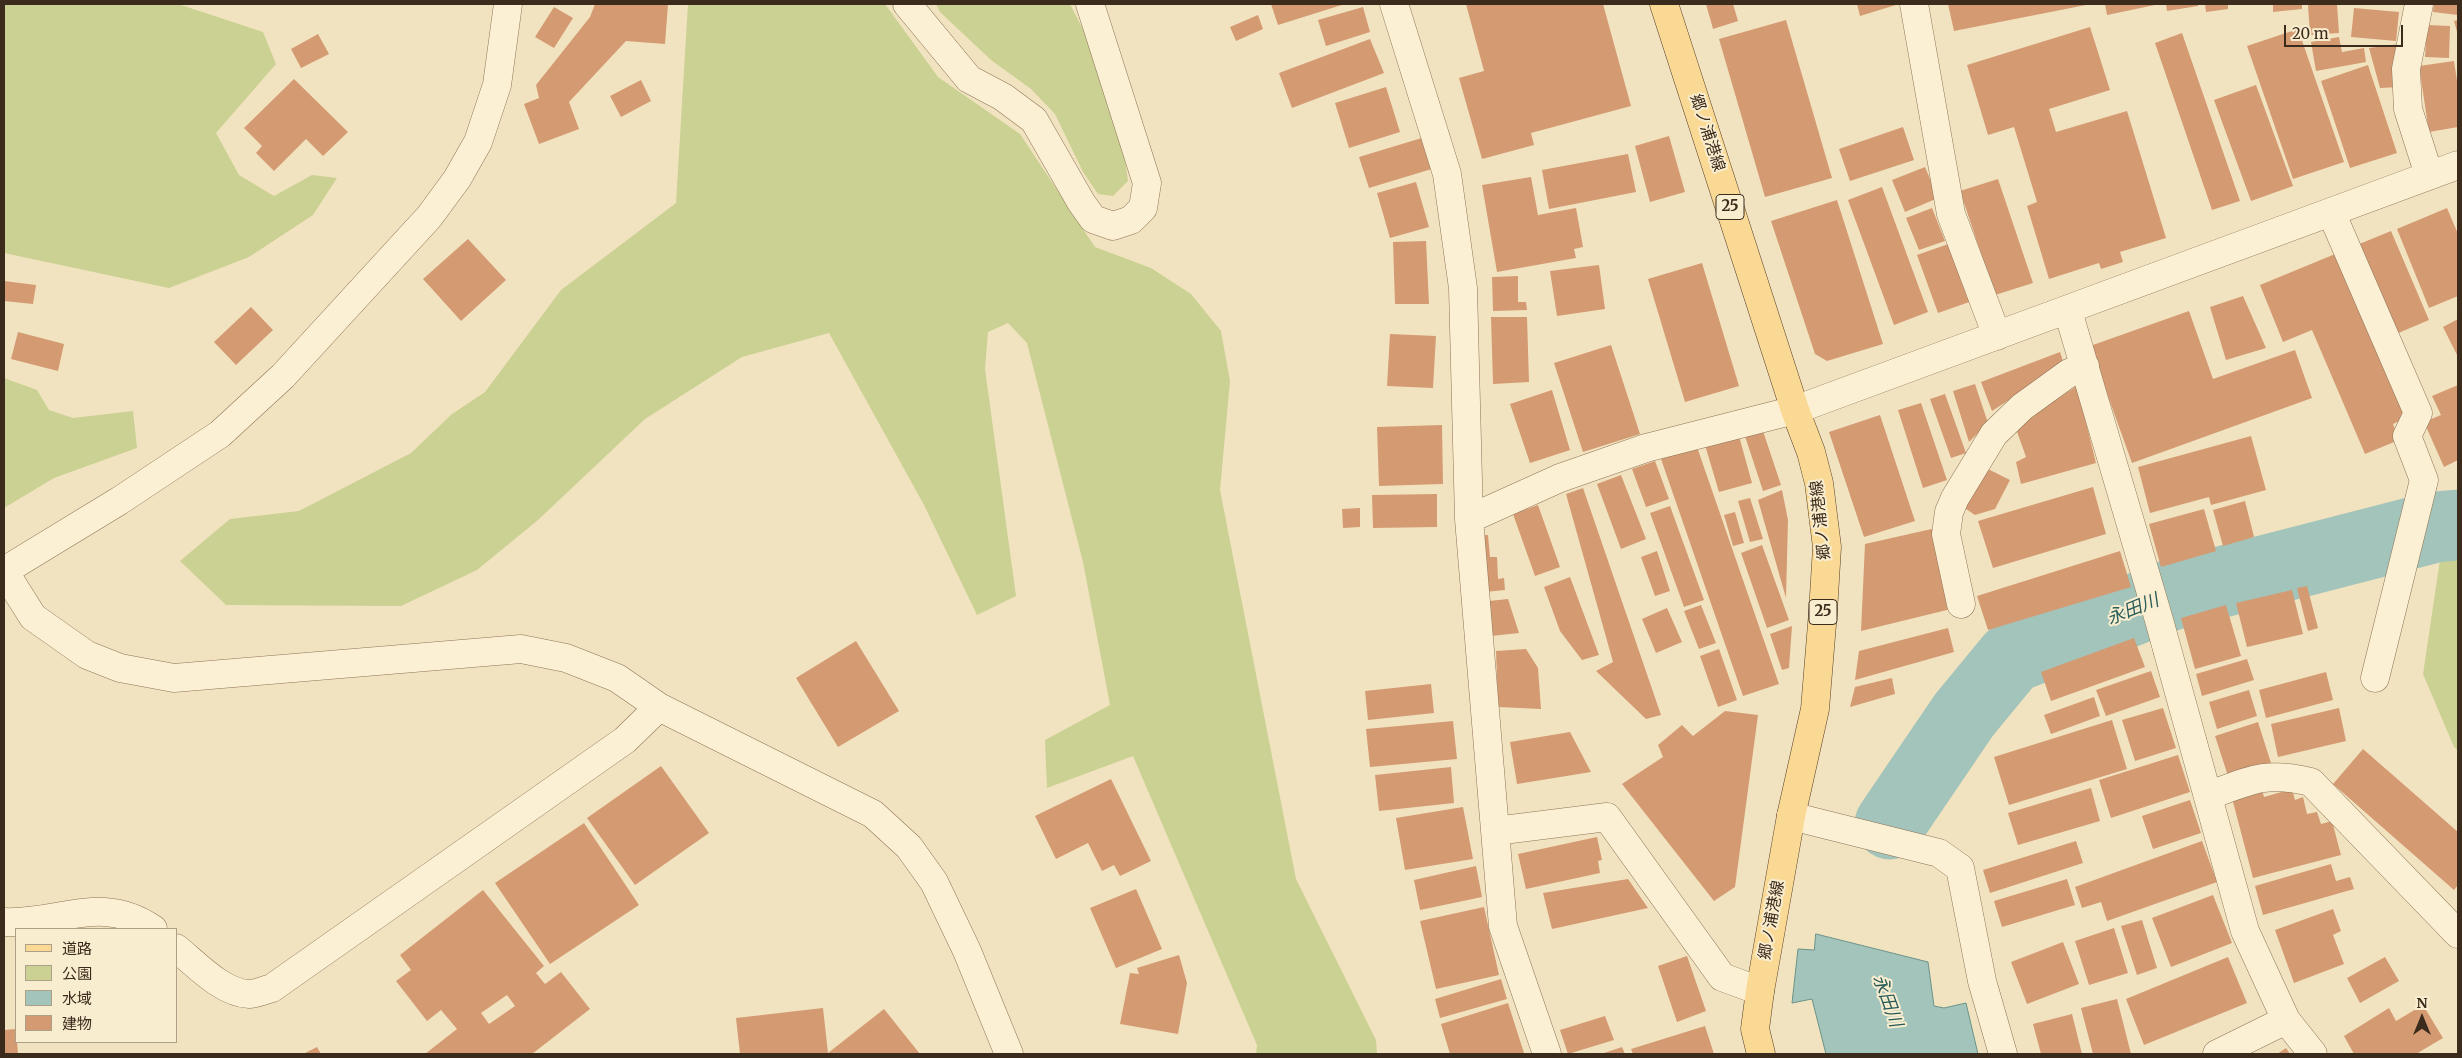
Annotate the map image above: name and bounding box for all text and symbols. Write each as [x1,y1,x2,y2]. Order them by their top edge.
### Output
scale bar [2287,15,2406,47]
text: 20 m [2292,24,2329,43]
street label: 郷ノ浦港線 [1686,92,1728,174]
road number: 25 [1716,194,1744,220]
street label: 郷ノ浦港線 [1807,479,1835,561]
water label: 永田川 [2104,590,2162,630]
road number: 25 [1809,600,1837,624]
street label: 郷ノ浦港線 [1756,879,1788,961]
legend [15,928,178,1043]
text: 道路 [62,939,92,958]
text: 公園 [62,964,92,983]
water label: 永田川 [1868,972,1906,1030]
text: 水域 [62,989,92,1008]
north arrow [2397,993,2447,1043]
text: N [2416,994,2428,1012]
text: 建物 [62,1014,92,1033]

